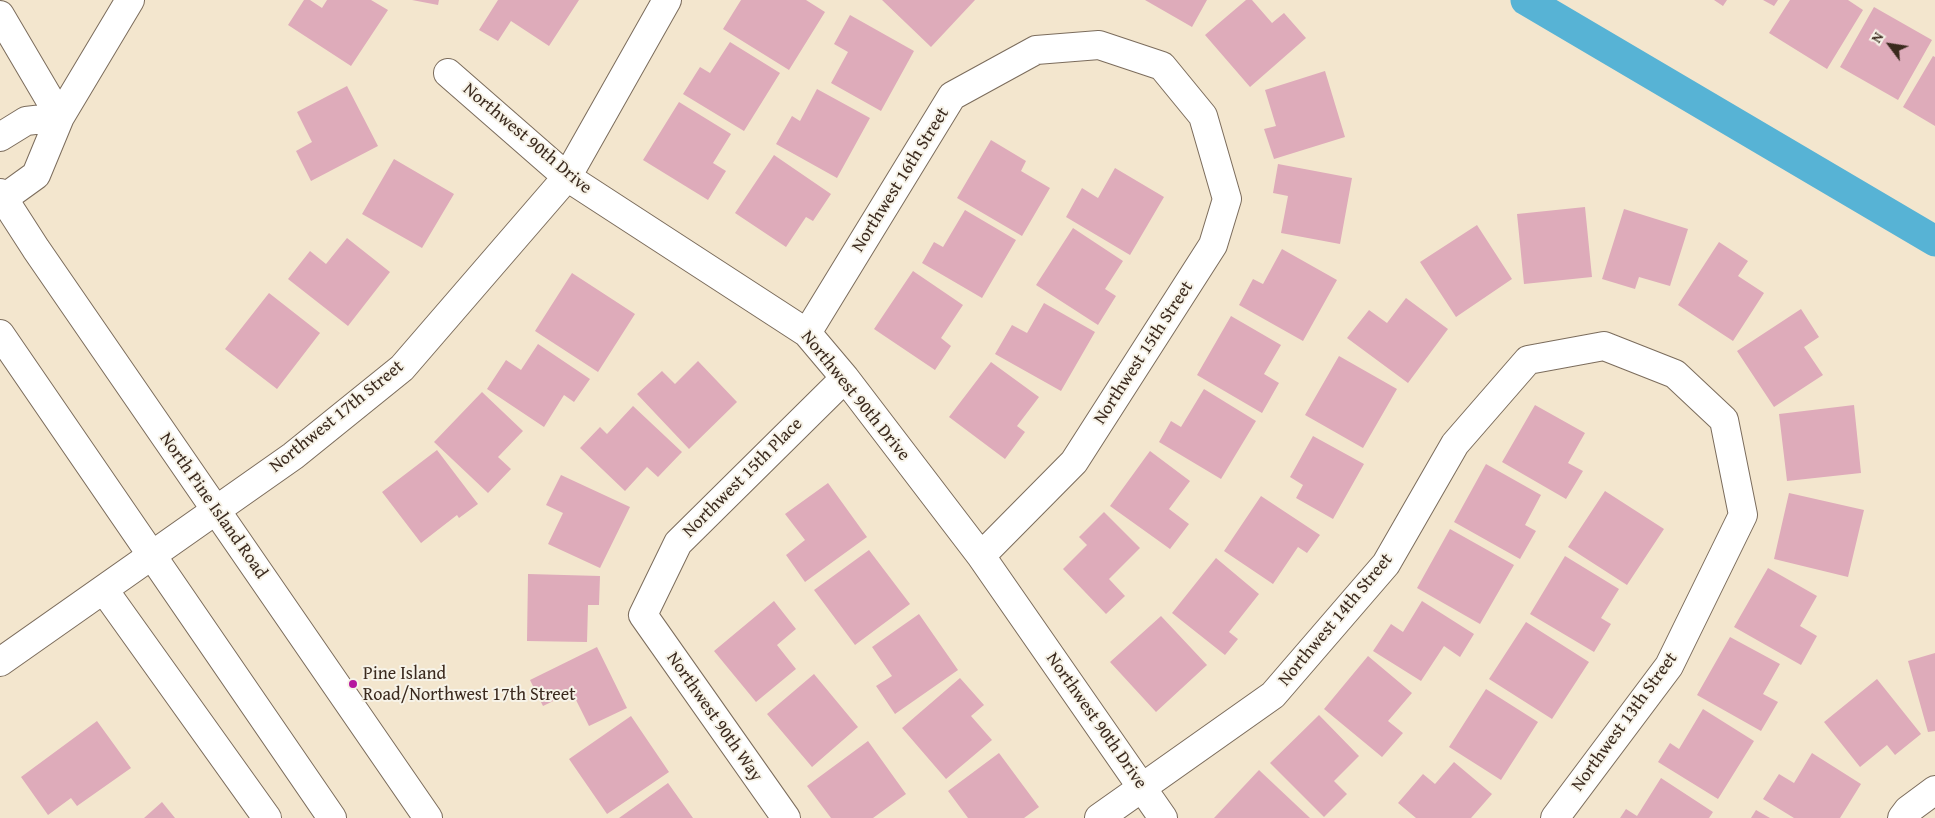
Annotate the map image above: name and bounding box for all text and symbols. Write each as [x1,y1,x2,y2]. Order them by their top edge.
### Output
north arrow [1865,20,1915,70]
text: N [1866,28,1888,46]
street label: Northwest 90th Drive [458,79,596,199]
street label: Northwest 16th Street [848,104,954,256]
street label: Northwest 15th Street [1090,277,1198,429]
street label: Northwest 90th Drive [796,327,914,465]
street label: Northwest 17th Street [266,356,408,478]
street label: Northwest 15th Place [679,414,807,542]
street label: North Pine Island Road [154,429,272,583]
street label: Northwest 14th Street [1274,549,1398,691]
street label: Northwest 90th Way [661,648,767,786]
street label: Northwest 13th Street [1567,648,1683,796]
street label: Northwest 90th Drive [1041,649,1151,793]
place label: Pine Island Road/Northwest 17th Street [363,663,576,706]
marker: Pine Island Road/Northwest 17th Street [347,678,359,690]

